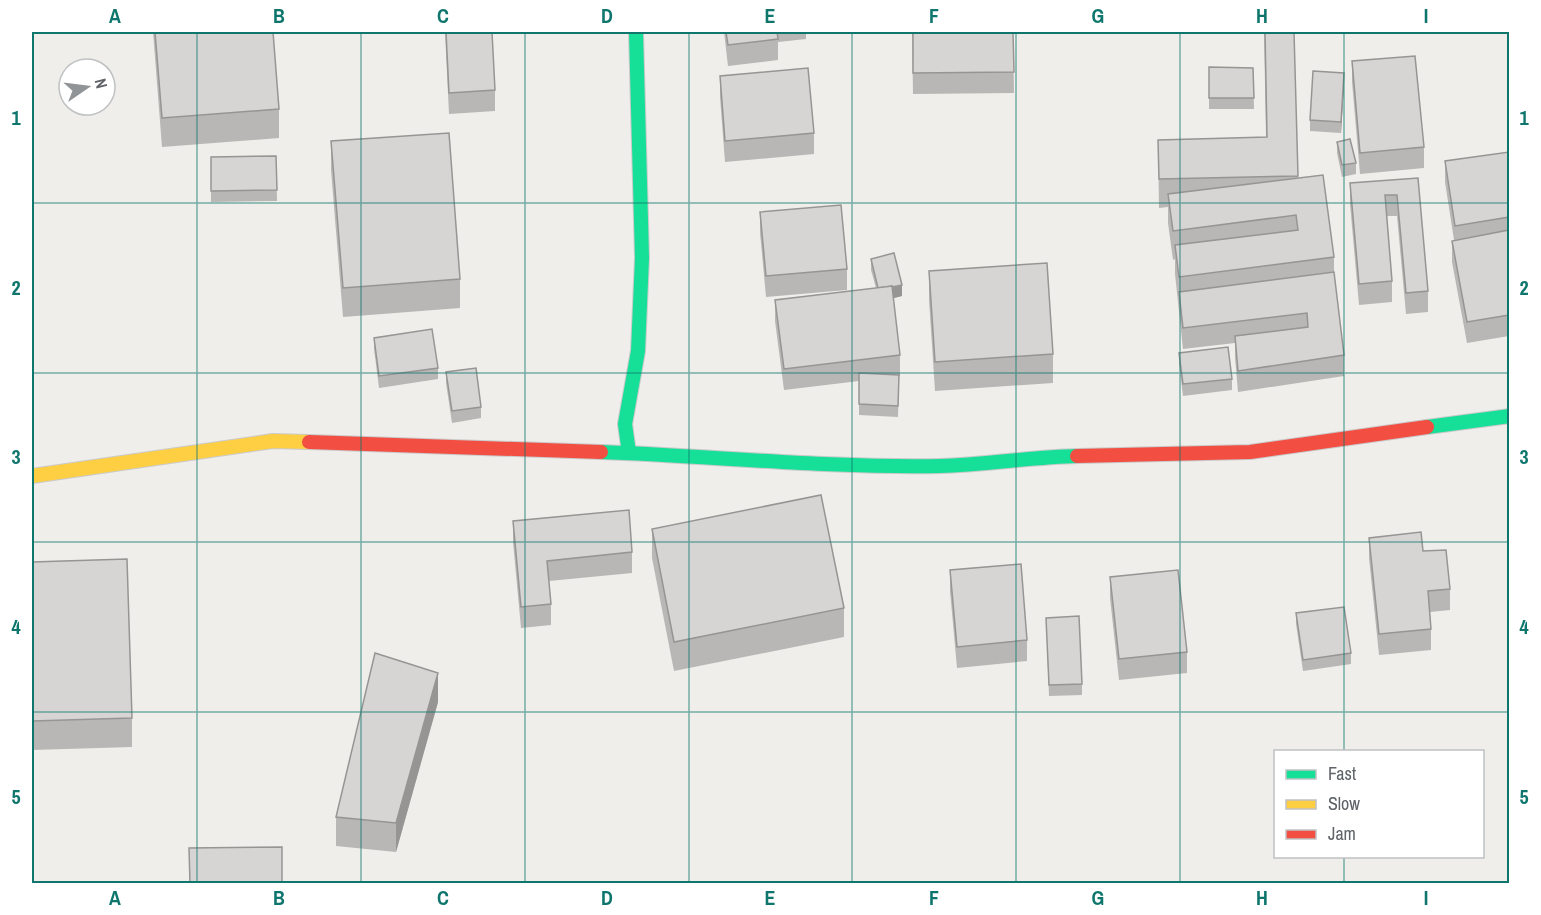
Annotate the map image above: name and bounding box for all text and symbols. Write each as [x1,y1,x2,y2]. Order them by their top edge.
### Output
text: A [109,2,121,29]
text: B [273,2,285,29]
text: C [437,2,449,29]
text: D [601,2,613,29]
text: E [765,2,776,29]
text: F [929,2,939,29]
text: G [1092,2,1104,29]
text: H [1256,2,1268,29]
text: I [1424,2,1428,29]
north arrow [57,57,117,117]
text: N [90,76,113,91]
text: 1 [11,104,21,131]
text: 1 [1519,104,1529,131]
text: 2 [11,274,21,301]
text: 2 [1519,274,1529,301]
text: 3 [11,443,21,470]
text: 3 [1519,443,1529,470]
text: 4 [11,613,21,640]
text: 4 [1519,613,1529,640]
legend [1274,750,1484,858]
text: Fast [1328,761,1356,786]
text: 5 [11,783,21,810]
text: 5 [1519,783,1529,810]
text: Slow [1328,791,1360,816]
text: Jam [1328,821,1356,846]
text: A [109,884,121,911]
text: B [273,884,285,911]
text: C [437,884,449,911]
text: D [601,884,613,911]
text: E [765,884,776,911]
text: F [929,884,939,911]
text: G [1092,884,1104,911]
text: H [1256,884,1268,911]
text: I [1424,884,1428,911]

